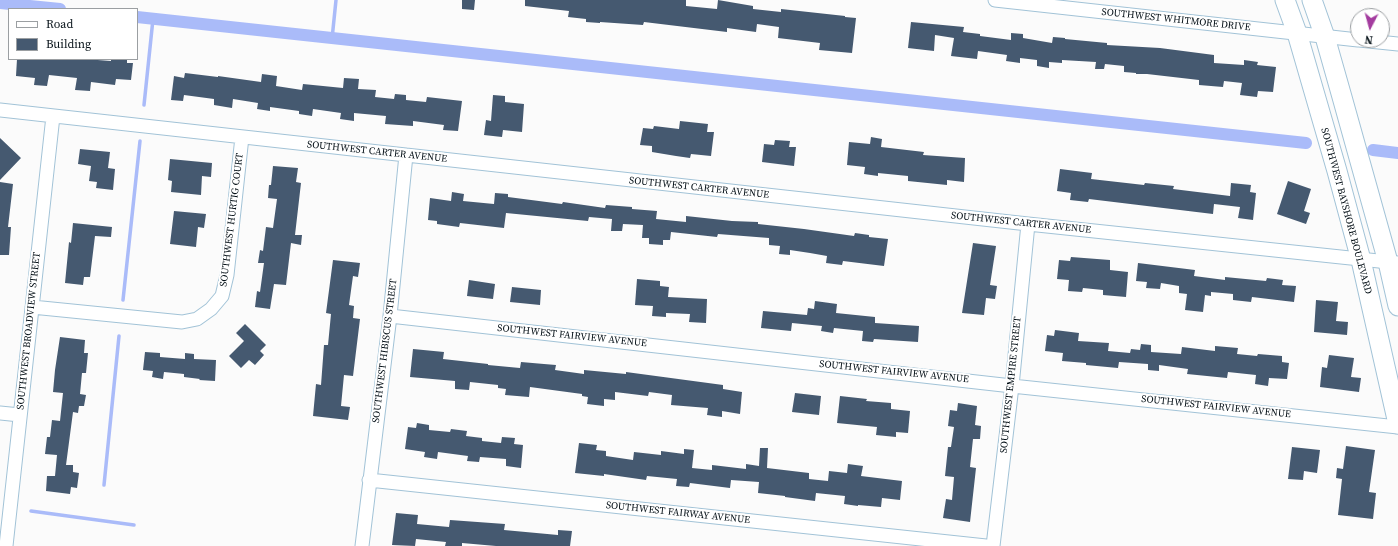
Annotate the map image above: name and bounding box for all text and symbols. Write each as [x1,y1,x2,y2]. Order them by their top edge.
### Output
street label: SOUTHWEST WHITMORE DRIVE [1101,6,1251,34]
legend [8,8,138,60]
north arrow [1350,8,1390,48]
text: Road [46,16,73,32]
text: N [1364,32,1374,47]
text: Building [46,36,91,52]
street label: SOUTHWEST BAYSHORE BOULEVARD [1318,127,1374,295]
street label: SOUTHWEST CARTER AVENUE [306,139,448,165]
street label: SOUTHWEST HURTIG COURT [218,153,246,287]
street label: SOUTHWEST CARTER AVENUE [628,175,770,201]
street label: SOUTHWEST CARTER AVENUE [950,210,1092,236]
street label: SOUTHWEST BROADVIEW STREET [15,252,43,410]
street label: SOUTHWEST HIBISCUS STREET [370,278,400,424]
street label: SOUTHWEST EMPIRE STREET [998,316,1024,454]
street label: SOUTHWEST FAIRVIEW AVENUE [497,322,647,350]
street label: SOUTHWEST FAIRVIEW AVENUE [819,358,969,386]
street label: SOUTHWEST FAIRVIEW AVENUE [1141,393,1291,421]
street label: SOUTHWEST FAIRWAY AVENUE [605,499,751,527]

